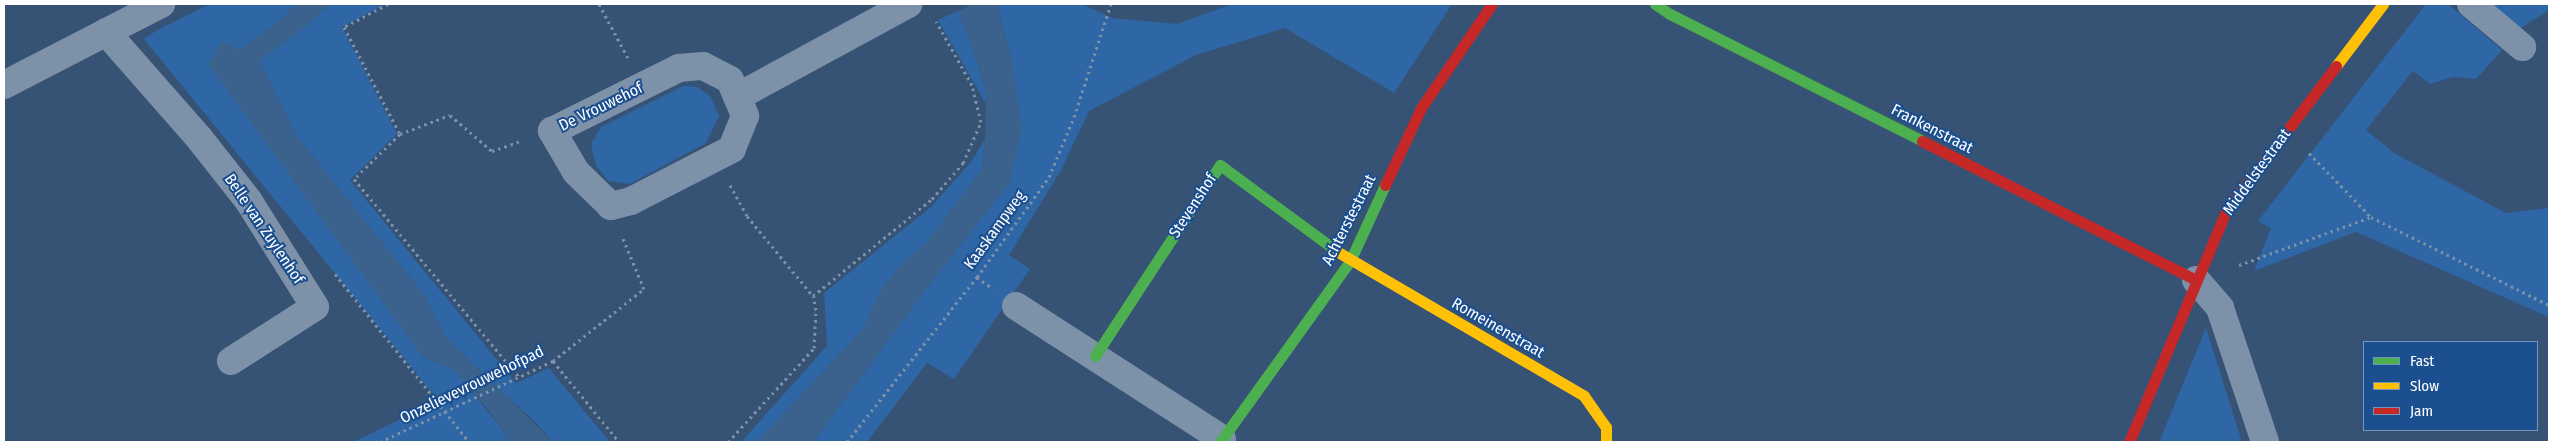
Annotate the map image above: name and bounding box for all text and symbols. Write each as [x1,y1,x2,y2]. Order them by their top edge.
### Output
street label: De Vrouwehof [556,78,646,136]
street label: Frankenstraat [1888,100,1976,158]
street label: Middelstestraat [2219,125,2295,219]
street label: Belle van Zuylenhof [220,170,308,288]
street label: Stevenshof [1165,170,1221,242]
street label: Achterstestraat [1318,171,1380,269]
street label: Kaaskampweg [960,187,1030,273]
street label: Romeinenstraat [1448,294,1548,362]
legend [2363,341,2538,431]
street label: Onzelievevrouwehofpad [397,342,547,428]
text: Fast [2410,352,2434,370]
text: Slow [2410,377,2439,395]
text: Jam [2410,402,2433,420]

